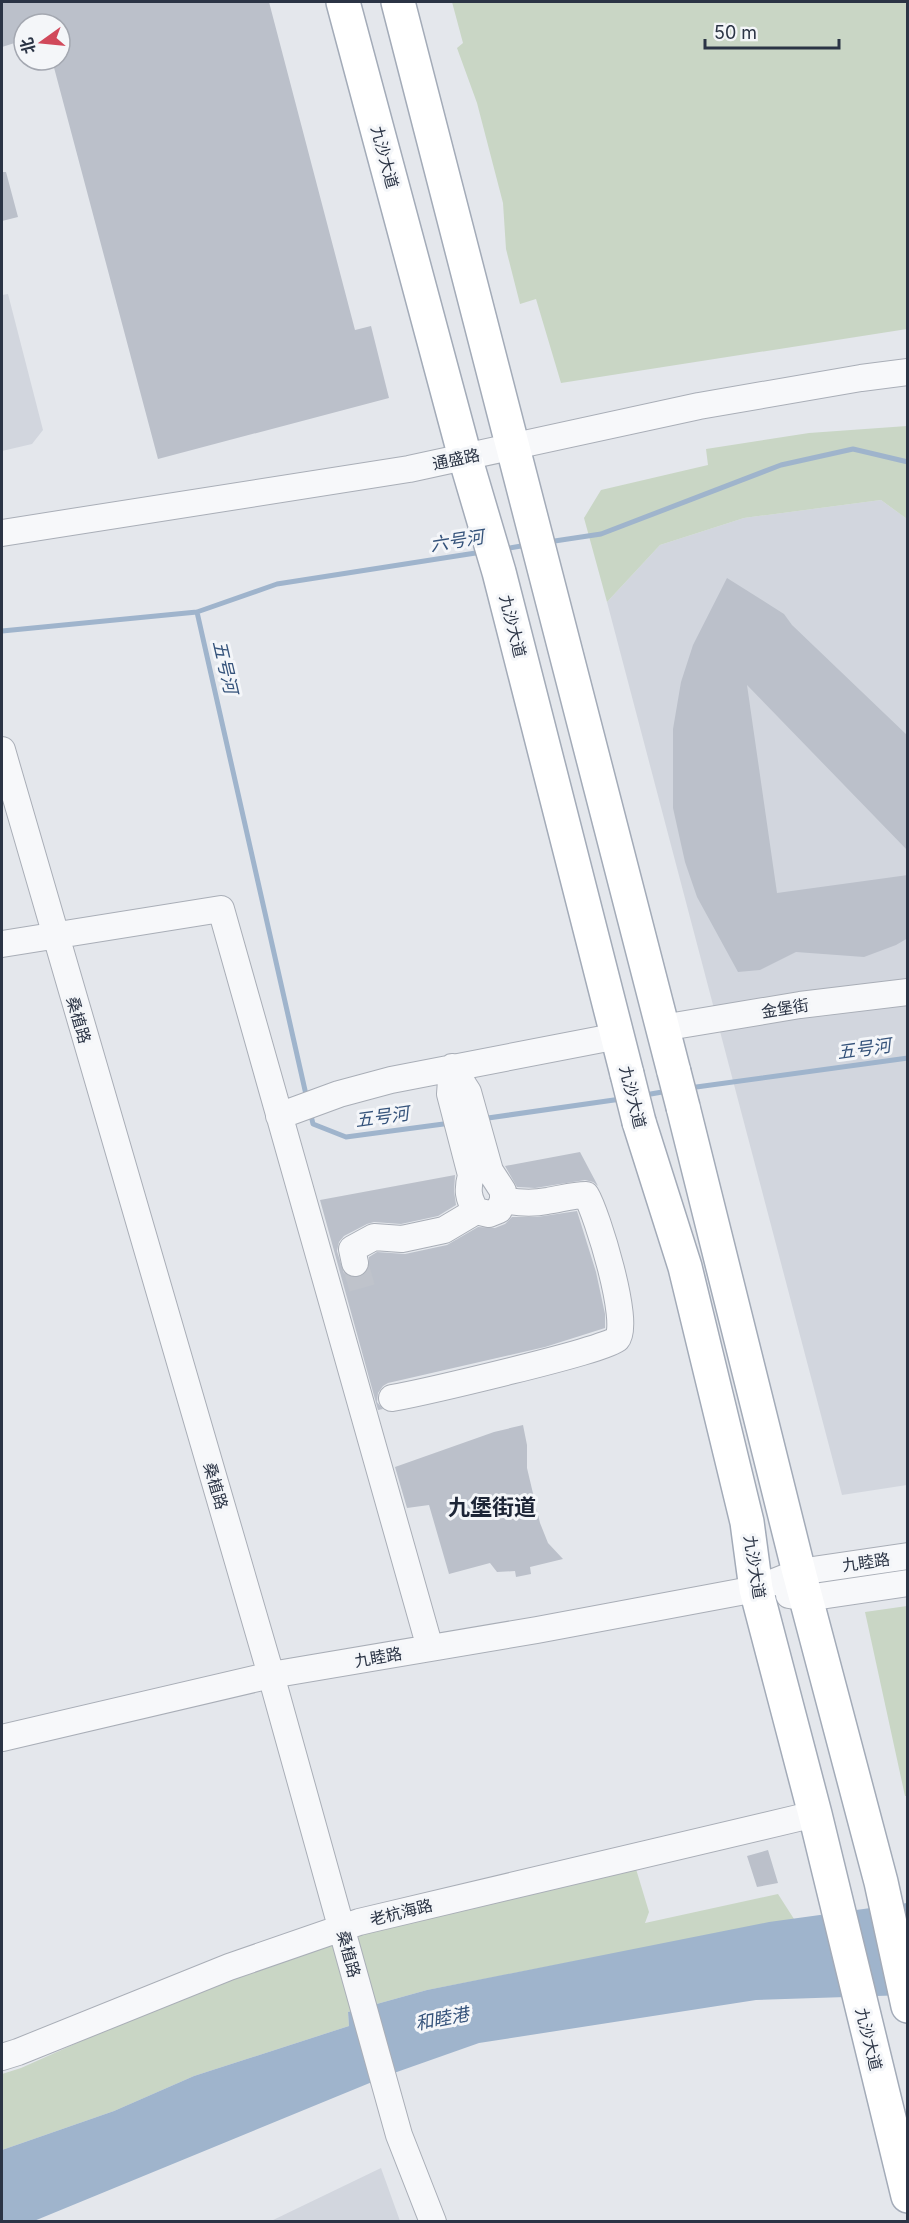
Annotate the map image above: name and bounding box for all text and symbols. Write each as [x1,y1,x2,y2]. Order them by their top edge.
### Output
north arrow [12,12,72,72]
scale bar [705,12,838,50]
text: 50 m [714,22,757,43]
text: 北 [16,36,39,56]
street label: 九沙大道 [367,123,403,191]
street label: 通盛路 [430,444,482,474]
water label: 六号河 [429,525,488,555]
street label: 九沙大道 [496,593,530,659]
water label: 五号河 [209,638,242,698]
street label: 桑植路 [63,994,95,1046]
street label: 金堡街 [760,994,810,1022]
water label: 五号河 [836,1034,895,1063]
street label: 九沙大道 [616,1064,650,1130]
water label: 五号河 [354,1102,413,1131]
street label: 桑植路 [200,1460,232,1512]
district label: 九堡街道 [448,1494,536,1520]
street label: 九沙大道 [740,1534,770,1600]
street label: 九睦路 [841,1549,891,1575]
street label: 九睦路 [353,1643,403,1671]
street label: 老杭海路 [368,1895,434,1929]
street label: 桑植路 [333,1928,365,1980]
water label: 和睦港 [413,2002,473,2034]
street label: 九沙大道 [852,2006,886,2072]

